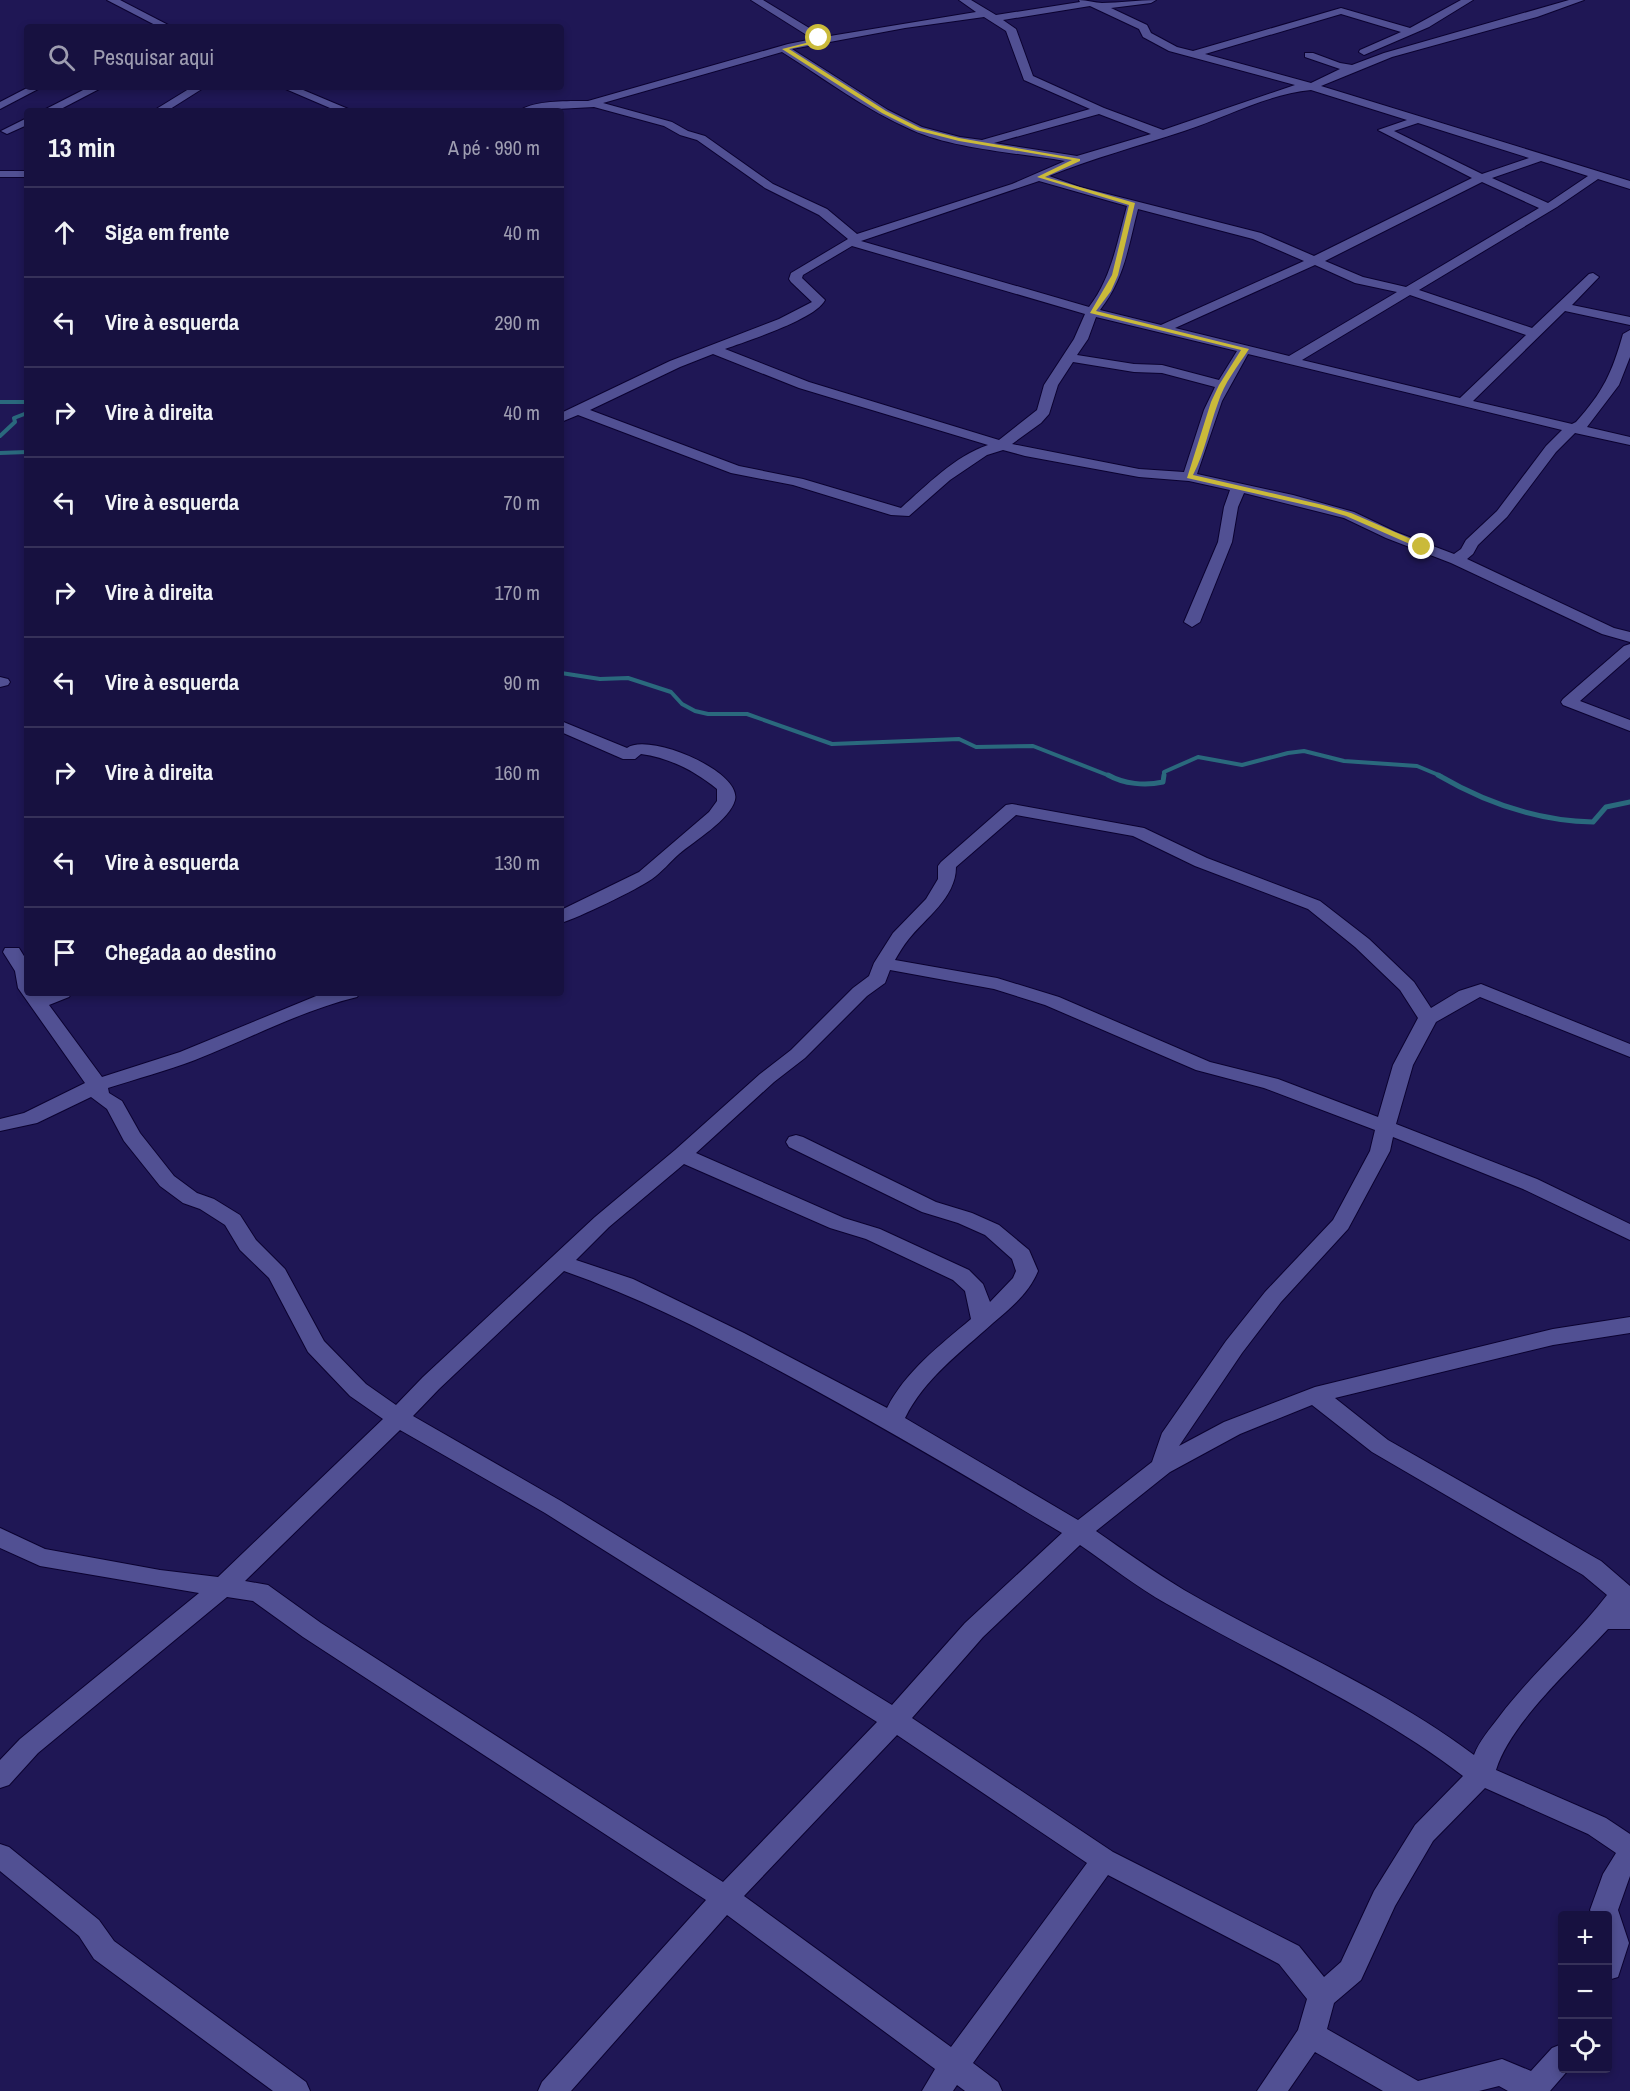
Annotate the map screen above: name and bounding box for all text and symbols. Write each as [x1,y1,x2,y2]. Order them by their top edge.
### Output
search box [24,24,564,90]
route start [805,24,831,50]
icon: search [45,41,78,74]
text: Pesquisar aqui [93,42,214,72]
text: 13 min [48,130,116,165]
text: A pé · 990 m [448,134,540,161]
icon: ahead [48,216,81,249]
text: Siga em frente [105,217,229,247]
text: 40 m [504,219,540,246]
icon: left [48,306,81,339]
text: Vire à esquerda [105,307,239,337]
text: 290 m [494,309,540,336]
icon: right [48,396,81,429]
text: Vire à direita [105,397,213,427]
text: 40 m [504,399,540,426]
icon: left [48,486,81,519]
text: Vire à esquerda [105,487,239,517]
text: 70 m [504,489,540,516]
route end [1408,533,1434,559]
icon: right [48,576,81,609]
text: Vire à direita [105,577,213,607]
text: 170 m [494,579,540,606]
icon: left [48,666,81,699]
text: Vire à esquerda [105,667,239,697]
text: 90 m [504,669,540,696]
icon: right [48,756,81,789]
text: Vire à direita [105,757,213,787]
text: 160 m [494,759,540,786]
icon: left [48,846,81,879]
text: Vire à esquerda [105,847,239,877]
text: 130 m [494,849,540,876]
icon: arrive [48,936,81,969]
text: Chegada ao destino [105,937,276,967]
map controls [1558,1911,1612,2073]
button: + [1558,1911,1612,1965]
button: − [1558,1965,1612,2019]
button: locate [1558,2019,1612,2073]

